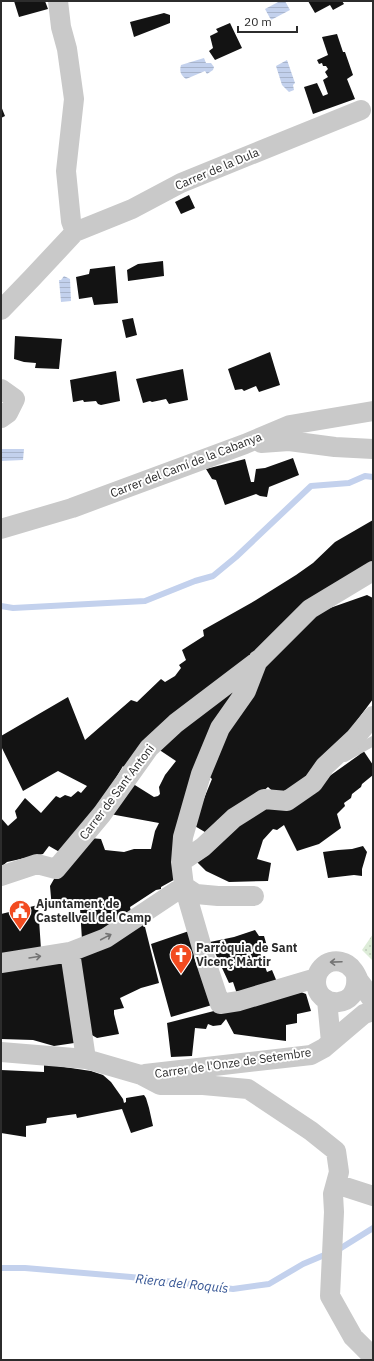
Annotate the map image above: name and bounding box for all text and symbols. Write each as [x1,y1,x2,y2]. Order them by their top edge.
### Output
scale bar [238,8,297,34]
text: 20 m [244,14,272,29]
street label: Carrer de la Dula [173,144,262,193]
street label: Carrer del Camí de la Cabanya [108,428,264,500]
street label: Carrer de Sant Antoni [76,741,157,842]
place label: Ajuntament de Castellvell del Camp [36,896,151,925]
public building icon: Ajuntament de Castellvell del Camp [7,898,33,931]
one-way arrow [99,933,111,940]
place label: Parròquia de Sant Vicenç Màrtir [196,940,298,969]
church icon: Parròquia de Sant Vicenç Màrtir [168,942,194,975]
one-way arrow [28,953,41,961]
one-way arrow [330,959,343,966]
street label: Carrer de l'Onze de Setembre [154,1044,313,1081]
water label: Riera del Roquís [135,1270,229,1297]

